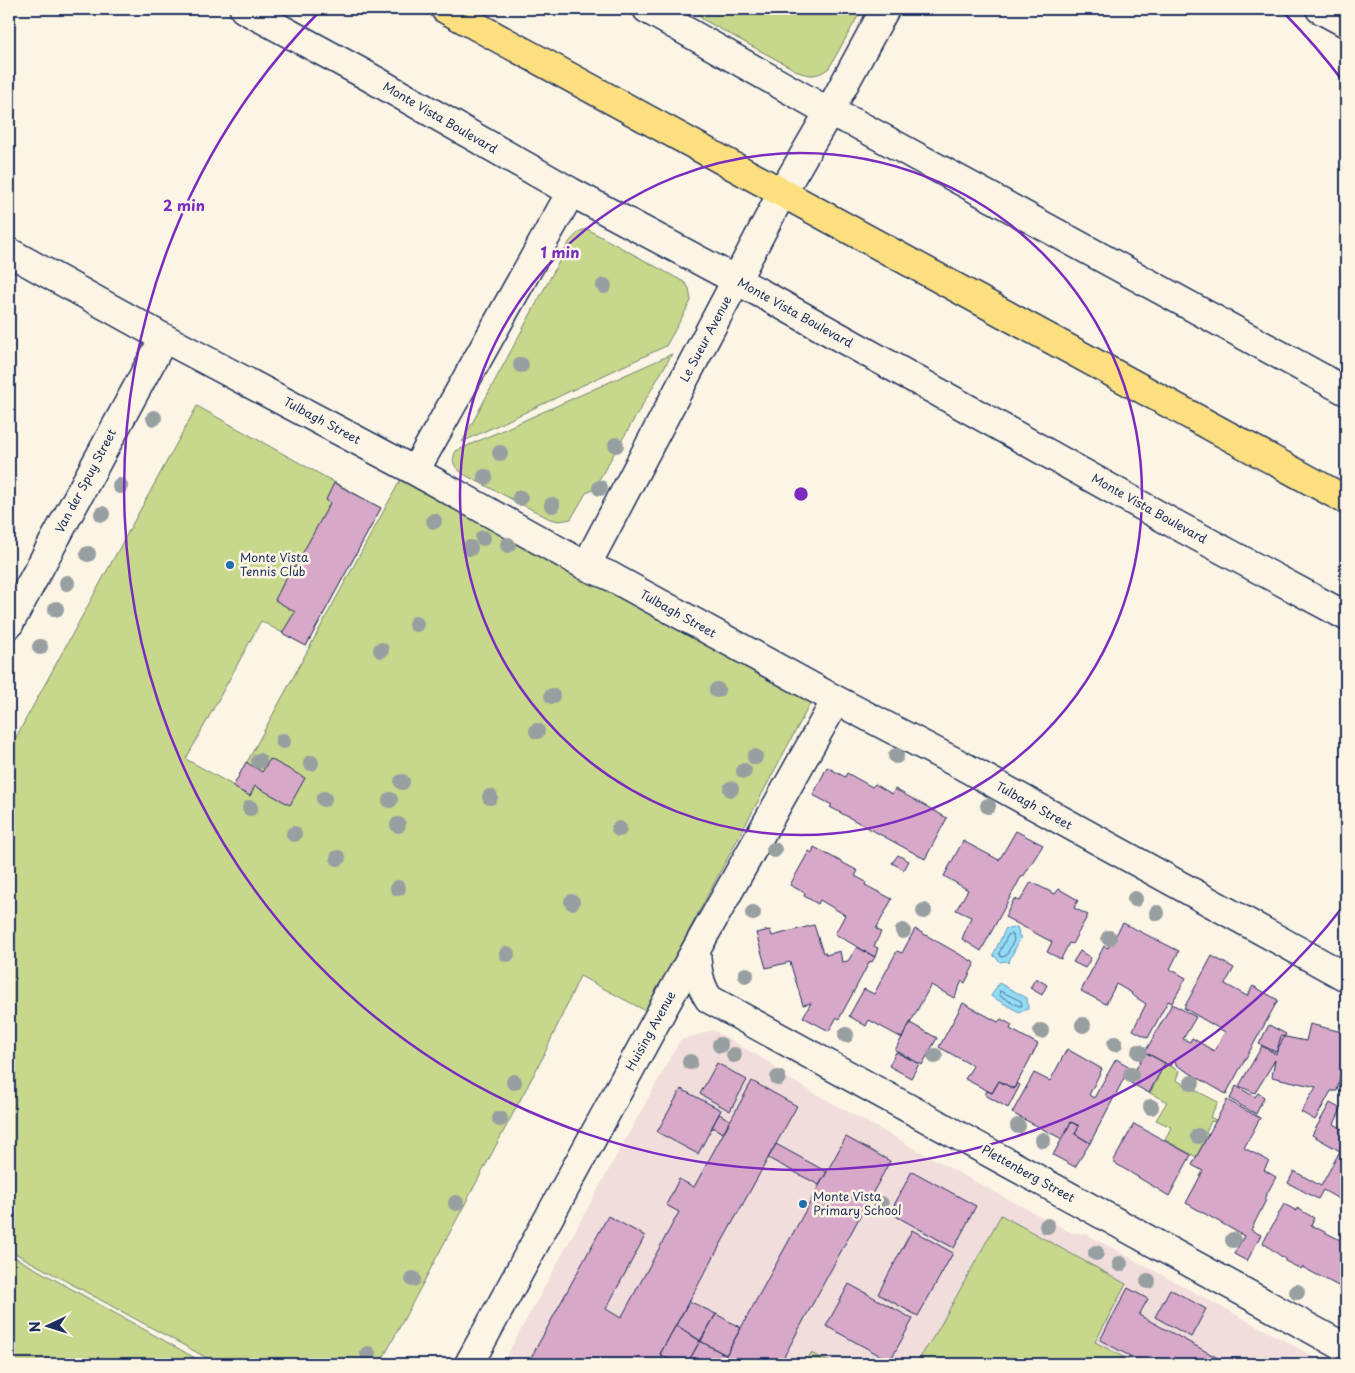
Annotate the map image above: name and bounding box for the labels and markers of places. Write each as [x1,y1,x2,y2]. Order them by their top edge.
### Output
centre of rings [792,485,810,503]
place label: Monte Vista Tennis Club [240,548,309,580]
marker: Monte Vista Tennis Club [224,559,236,571]
place label: Monte Vista Primary School [813,1187,901,1219]
marker: Monte Vista Primary School [797,1198,809,1210]

